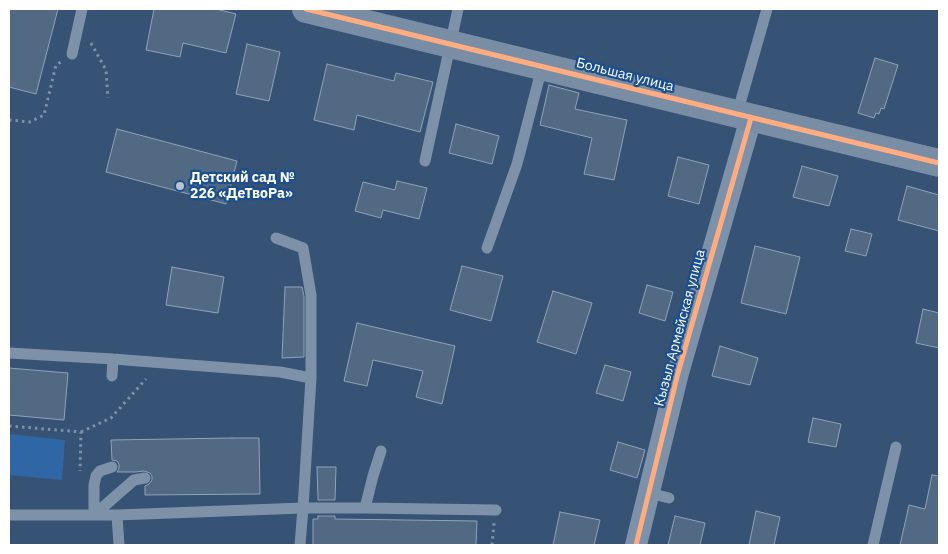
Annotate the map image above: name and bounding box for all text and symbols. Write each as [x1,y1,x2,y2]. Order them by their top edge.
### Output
street label: Большая улица [574,55,676,95]
place label: Детский сад № 226 «ДеТвоРа» [190,170,294,202]
marker: Детский сад № 226 «ДеТвоРа» [174,180,186,192]
street label: Кызыл Армейская улица [651,248,709,408]

